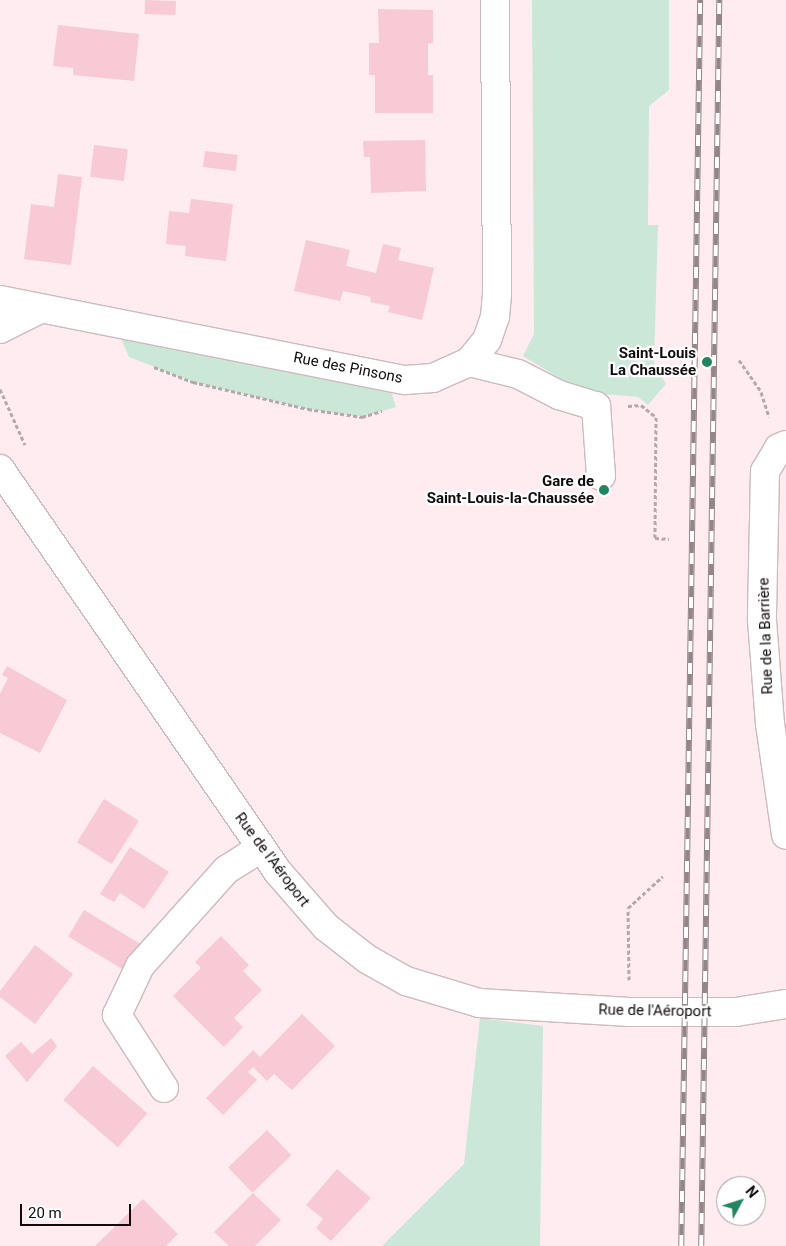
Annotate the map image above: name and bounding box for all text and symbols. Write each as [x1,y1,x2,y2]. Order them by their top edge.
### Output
place label: Saint-Louis La Chaussée [610,344,696,379]
street label: Rue des Pinsons [292,349,404,387]
marker: Saint-Louis La Chaussée [700,355,714,369]
place label: Gare de Saint-Louis-la-Chaussée [427,472,594,507]
marker: Gare de Saint-Louis-la-Chaussée [598,484,610,496]
street label: Rue de la Barrière [755,577,777,695]
street label: Rue de l'Aéroport [231,809,313,911]
street label: Rue de l'Aéroport [598,1001,712,1021]
north arrow [716,1176,766,1226]
text: N [742,1183,761,1201]
scale bar [22,1194,134,1226]
text: 20 m [28,1204,62,1222]

